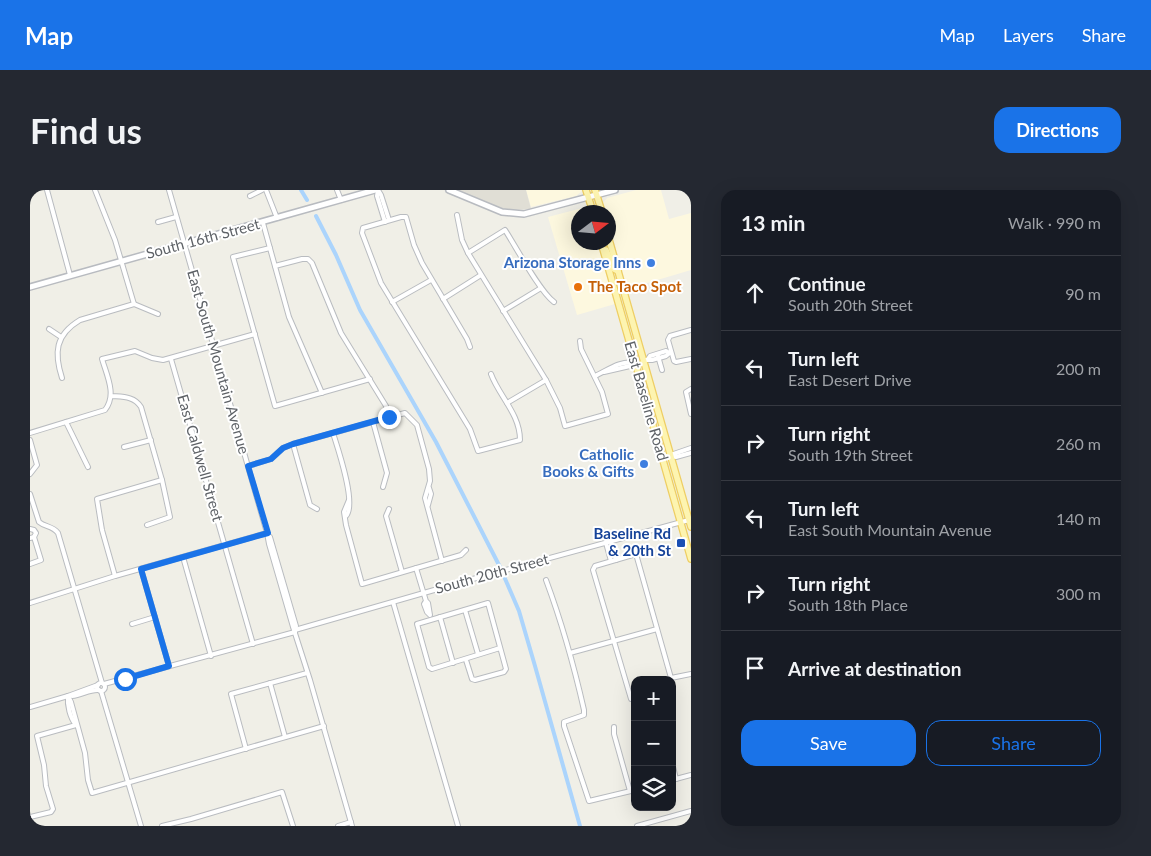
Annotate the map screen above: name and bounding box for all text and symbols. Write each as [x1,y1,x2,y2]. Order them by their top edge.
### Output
text: Map [25,21,73,50]
text: Map [939,24,975,46]
text: Layers [1003,24,1054,46]
text: Share [1082,24,1126,46]
button: Directions [994,107,1121,153]
text: Find us [30,109,142,151]
north arrow [571,205,616,250]
text: 13 min [741,210,805,235]
text: Walk · 990 m [1008,213,1101,232]
street label: South 16th Street [144,214,262,262]
place label: Arizona Storage Inns [503,253,641,271]
marker: Arizona Storage Inns [645,257,657,269]
street label: East South Mountain Avenue [184,267,254,456]
text: Continue [788,272,866,295]
place label: The Taco Spot [588,277,682,295]
icon: ahead [741,279,769,307]
marker: The Taco Spot [572,281,584,293]
text: 90 m [1065,284,1101,303]
text: South 20th Street [788,295,913,314]
street label: East Baseline Road [621,339,673,463]
text: Turn left [788,347,859,370]
icon: left [741,354,769,382]
text: 200 m [1056,359,1101,378]
text: East Desert Drive [788,370,912,389]
street label: East Caldwell Street [174,392,228,524]
route end [378,406,401,429]
text: Turn right [788,422,870,445]
icon: right [741,429,769,457]
text: 260 m [1056,434,1101,453]
place label: Catholic Books & Gifts [542,445,634,480]
text: South 19th Street [788,445,913,464]
marker: Catholic Books & Gifts [638,458,650,470]
text: Turn left [788,497,859,520]
icon: left [741,504,769,532]
text: 140 m [1056,509,1101,528]
text: East South Mountain Avenue [788,520,992,539]
place label: Baseline Rd & 20th St [594,524,671,559]
marker: Baseline Rd & 20th St [675,537,687,549]
street label: South 20th Street [433,549,551,597]
text: Turn right [788,572,870,595]
icon: right [741,579,769,607]
text: 300 m [1056,584,1101,603]
text: South 18th Place [788,595,908,614]
icon: arrive [741,654,769,682]
text: Arrive at destination [788,657,961,680]
route start [114,668,137,691]
map controls [631,676,676,811]
button: + [631,676,676,721]
button: Save [741,720,916,766]
button: Share [926,720,1101,766]
button: − [631,721,676,766]
button: layers [631,766,676,811]

